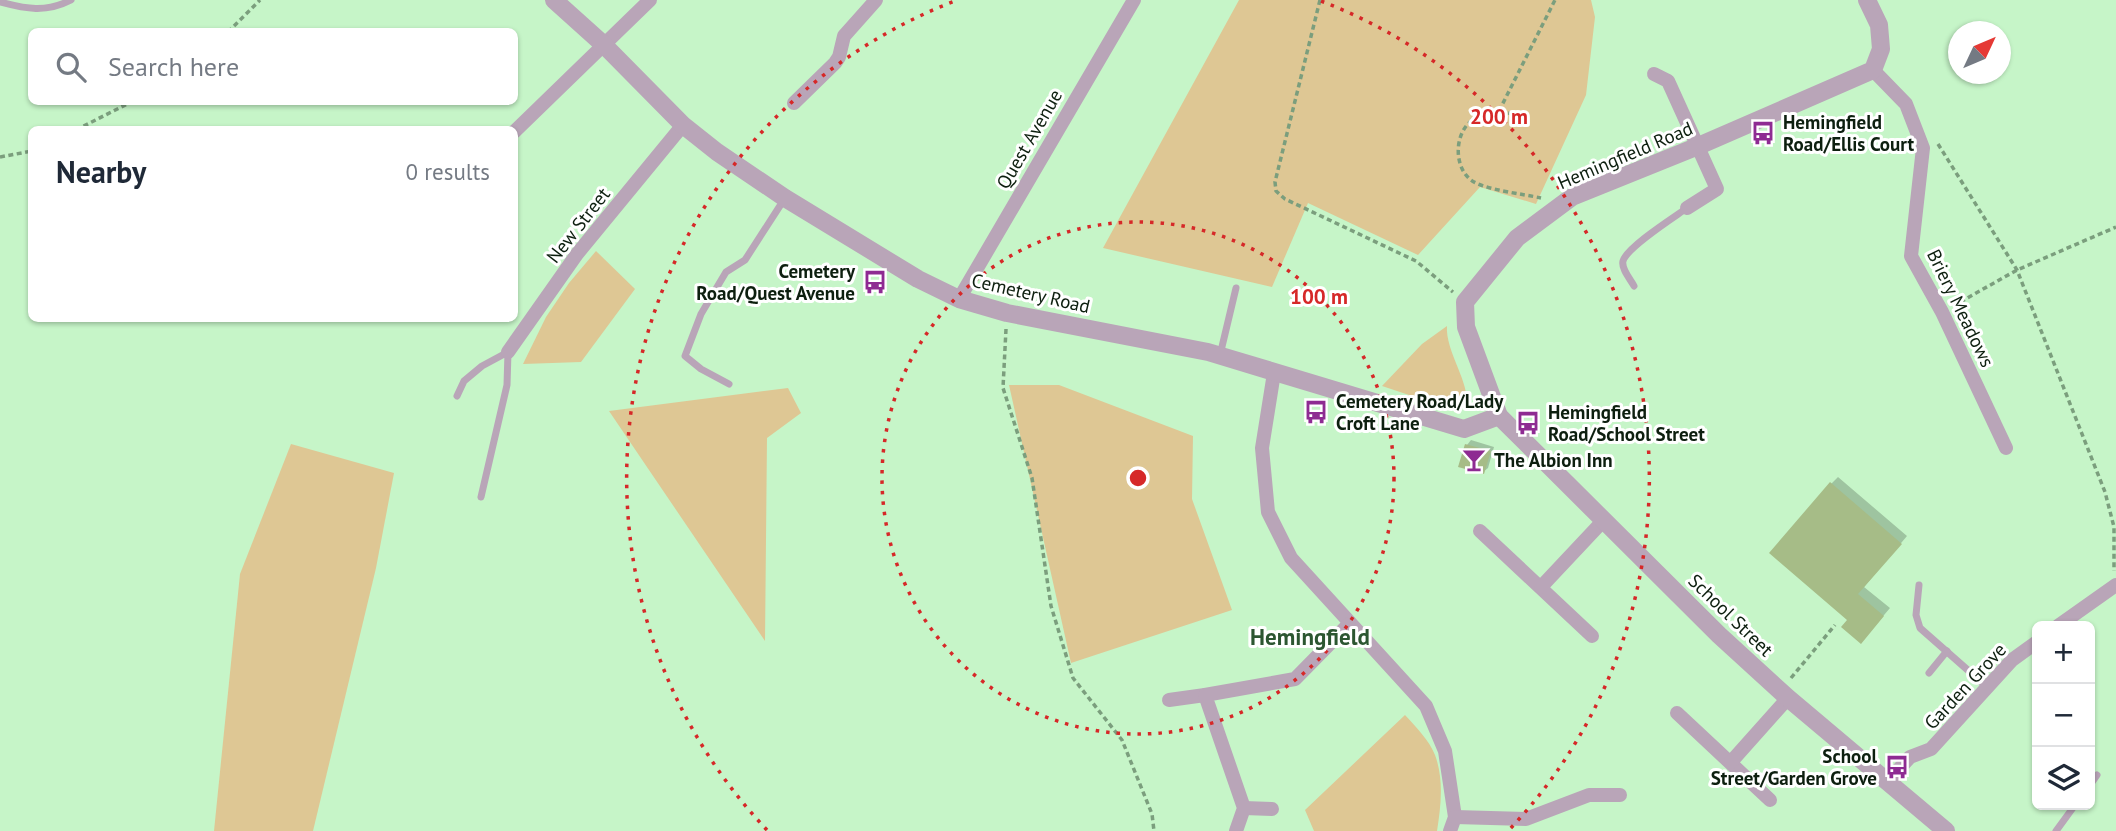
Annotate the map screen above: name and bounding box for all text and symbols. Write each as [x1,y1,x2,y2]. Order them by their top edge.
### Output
north arrow [1948,21,2011,84]
search box [28,28,518,105]
icon: search [52,48,90,86]
text: Search here [108,50,239,83]
street label: Quest Avenue [991,85,1067,193]
text: 200 m [1470,103,1528,130]
place label: Hemingfield Road/Ellis Court [1783,110,1915,156]
street label: Hemingfield Road [1554,116,1696,194]
bus stop icon: Hemingfield Road/Ellis Court [1749,119,1777,147]
text: Nearby [56,152,146,191]
text: 0 results [406,157,490,186]
street label: New Street [541,182,615,268]
street label: Briery Meadows [1922,245,2000,371]
place label: Cemetery Road/Quest Avenue [696,259,856,305]
bus stop icon: Cemetery Road/Quest Avenue [861,268,889,296]
street label: Cemetery Road [969,268,1093,318]
text: 100 m [1290,283,1348,310]
place label: Cemetery Road/Lady Croft Lane [1336,389,1504,435]
bus stop icon: Cemetery Road/Lady Croft Lane [1302,398,1330,426]
place label: Hemingfield Road/School Street [1548,400,1705,446]
bus stop icon: Hemingfield Road/School Street [1514,409,1542,437]
bar icon: The Albion Inn [1460,446,1488,474]
place label: The Albion Inn [1494,448,1613,472]
centre of rings [1126,466,1150,490]
street label: School Street [1684,569,1779,662]
map controls [2032,621,2095,810]
button: + [2032,621,2095,684]
district label: Hemingfield [1250,622,1370,651]
street label: Garden Grove [1919,638,2011,734]
button: − [2032,684,2095,747]
place label: School Street/Garden Grove [1711,744,1877,790]
button: layers [2032,747,2095,810]
bus stop icon: School Street/Garden Grove [1883,753,1911,781]

